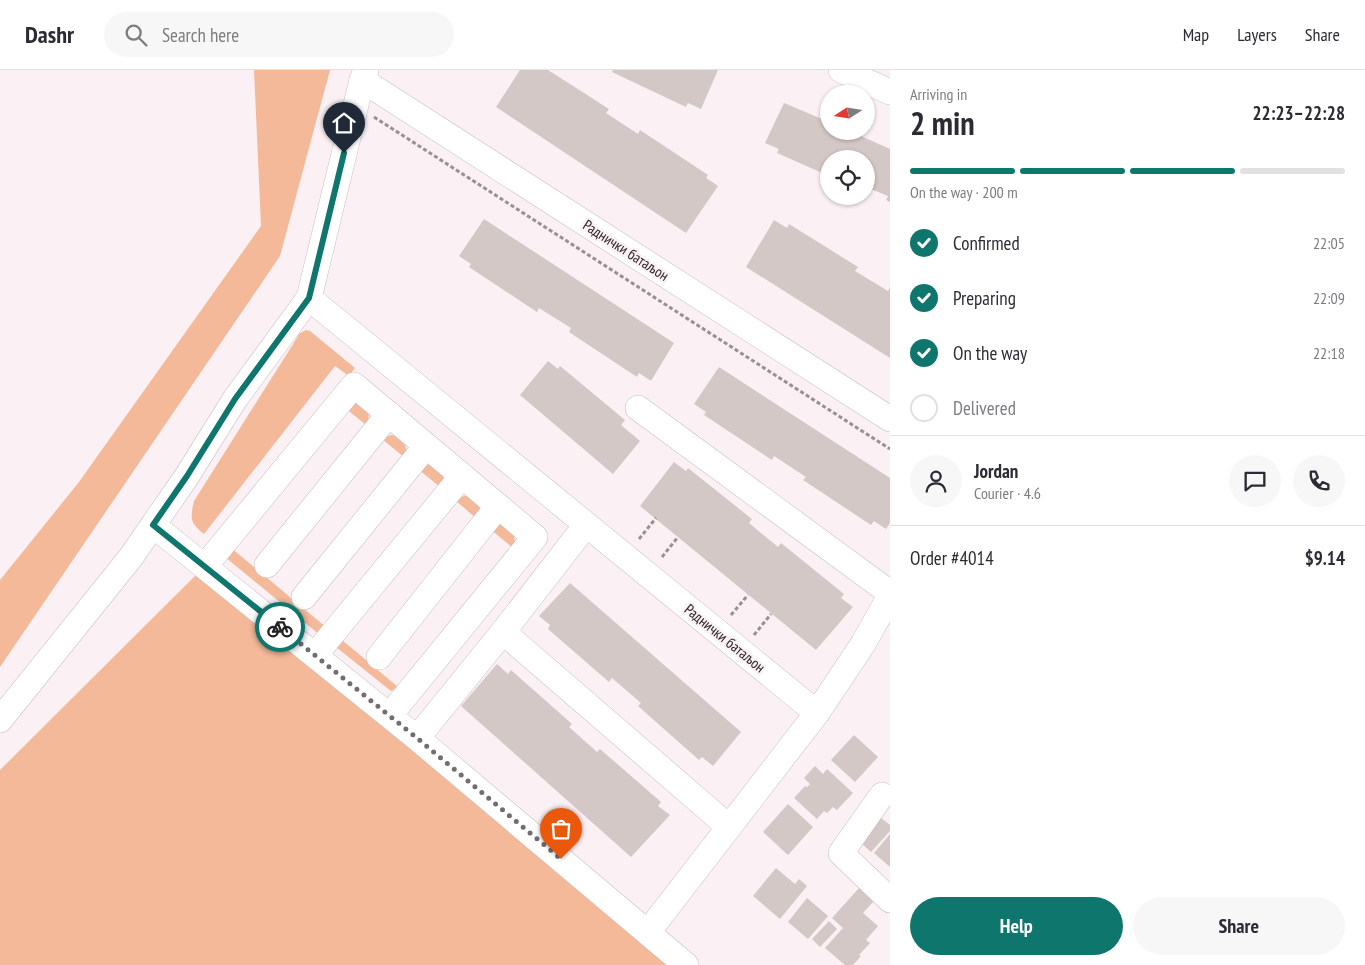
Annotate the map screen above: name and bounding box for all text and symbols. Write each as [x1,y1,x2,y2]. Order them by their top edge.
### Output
search box [104,12,454,57]
text: Dashr [25,19,74,50]
icon: search [122,21,150,49]
text: Search here [162,23,239,47]
text: Map [1183,23,1209,46]
text: Layers [1237,23,1277,46]
text: Share [1305,23,1340,46]
text: Arriving in [910,84,967,104]
north arrow [820,85,875,140]
map controls [820,85,875,205]
text: 22:23–22:28 [1252,101,1345,125]
pin [323,102,365,153]
text: 2 min [910,102,975,144]
icon: home [330,109,358,137]
button: locate [820,150,875,205]
text: On the way · 200 m [910,182,1018,202]
street label: Раднички батаљон [579,215,673,285]
icon: check [910,229,938,257]
text: Confirmed [953,231,1020,255]
text: 22:05 [1313,233,1345,253]
icon: check [910,284,938,312]
text: Preparing [953,286,1016,310]
text: 22:09 [1313,288,1345,308]
icon: check [910,339,938,367]
text: On the way [953,341,1027,365]
text: 22:18 [1313,343,1345,363]
text: Delivered [953,396,1016,420]
button: person [910,455,962,507]
button: chat [1229,455,1281,507]
button: phone [1293,455,1345,507]
text: Jordan [974,459,1018,483]
text: Courier · 4.6 [974,483,1041,503]
text: Order #4014 [910,546,994,570]
text: $9.14 [1305,546,1345,570]
street label: Раднички батаљон [681,600,769,676]
courier [255,602,305,652]
icon: bike [266,613,294,641]
pin [540,808,582,859]
icon: bag [547,815,575,843]
button: Help [910,897,1123,955]
button: Share [1133,897,1345,955]

